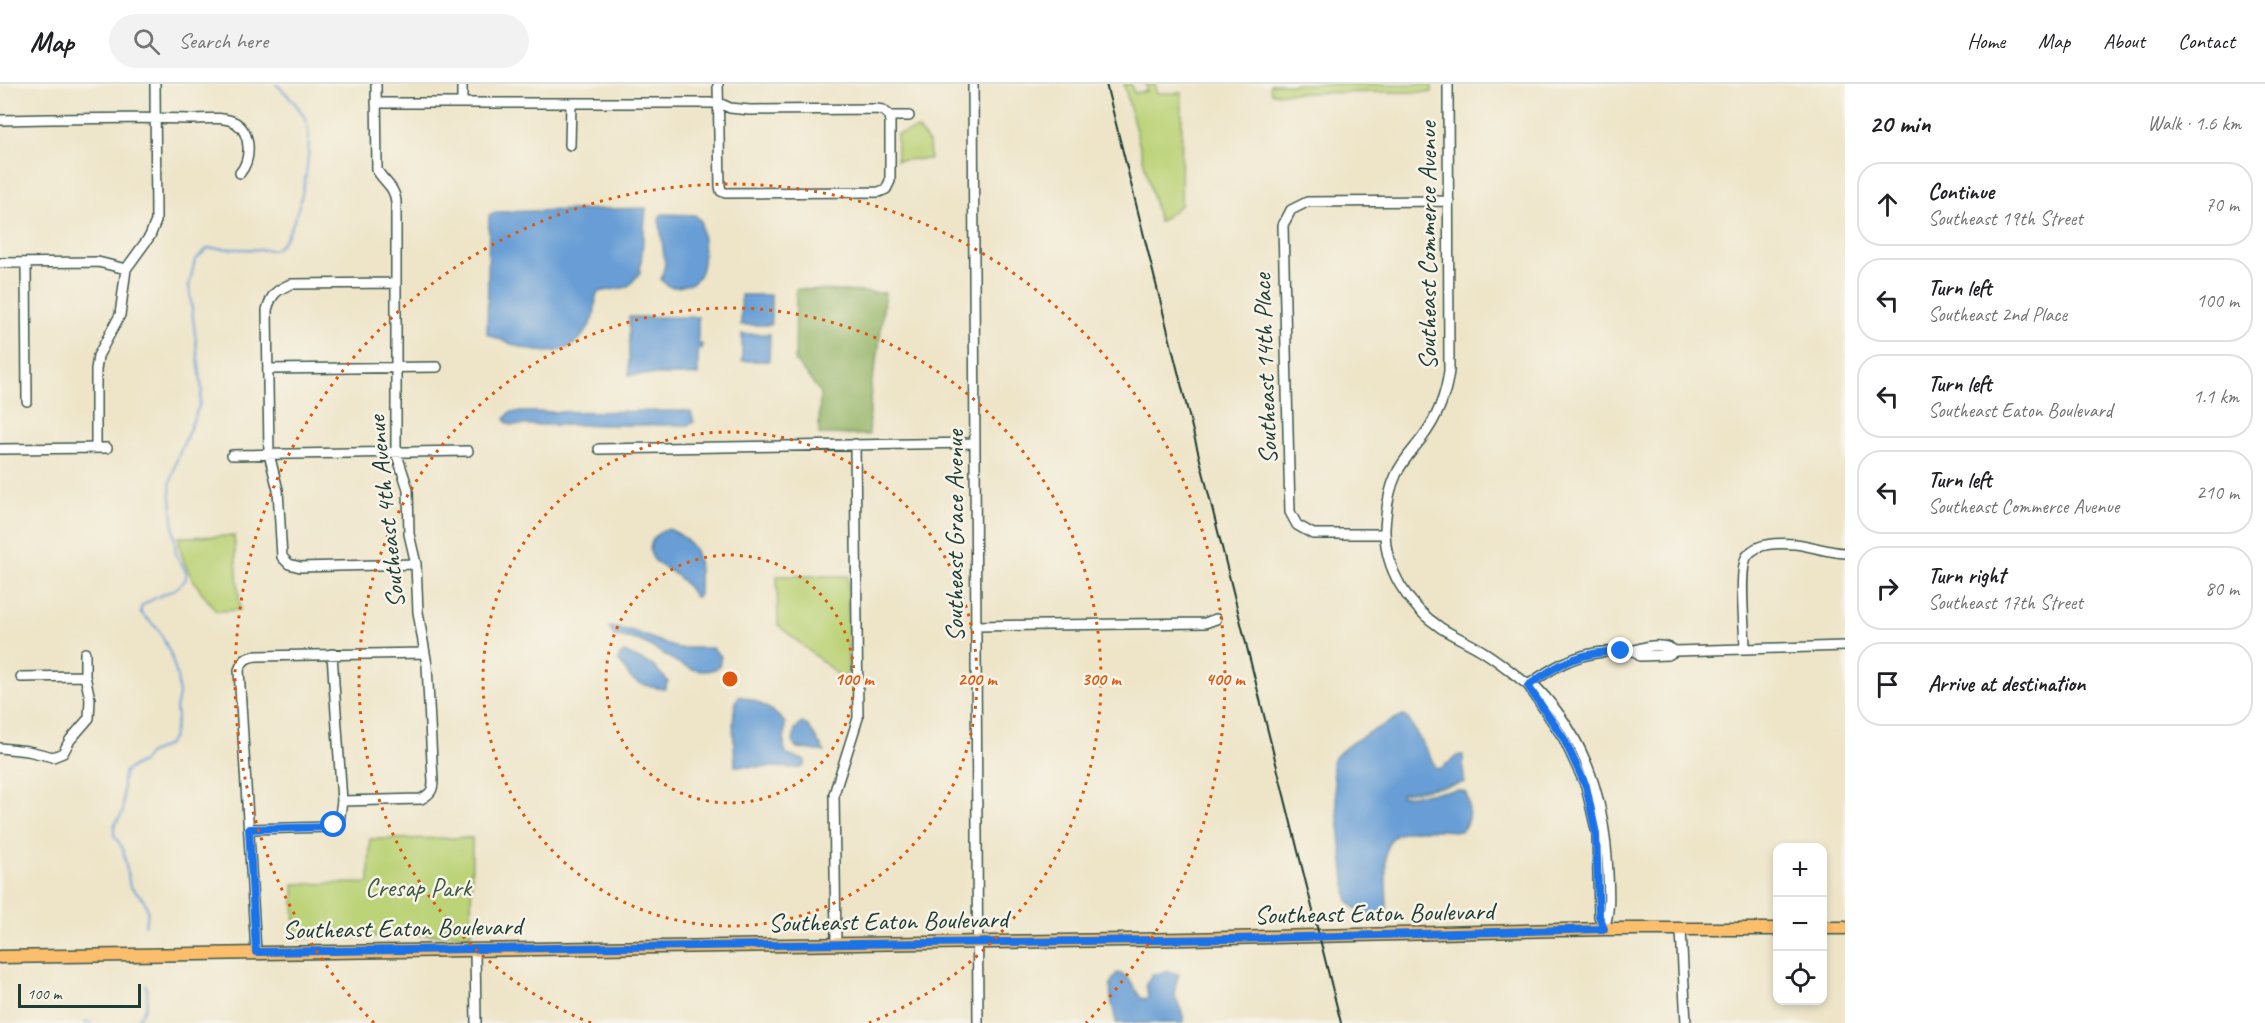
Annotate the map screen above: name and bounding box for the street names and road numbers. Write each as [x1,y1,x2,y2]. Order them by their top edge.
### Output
street label: Southeast Commerce Avenue [1411,119,1444,370]
street label: Southeast 14th Place [1245,272,1285,465]
street label: Southeast 4th Avenue [359,413,413,610]
street label: Southeast Grace Avenue [938,429,971,642]
street label: Southeast Eaton Boulevard [1254,894,1498,932]
street label: Southeast Eaton Boulevard [768,902,1012,940]
street label: Southeast Eaton Boulevard [282,909,526,947]

